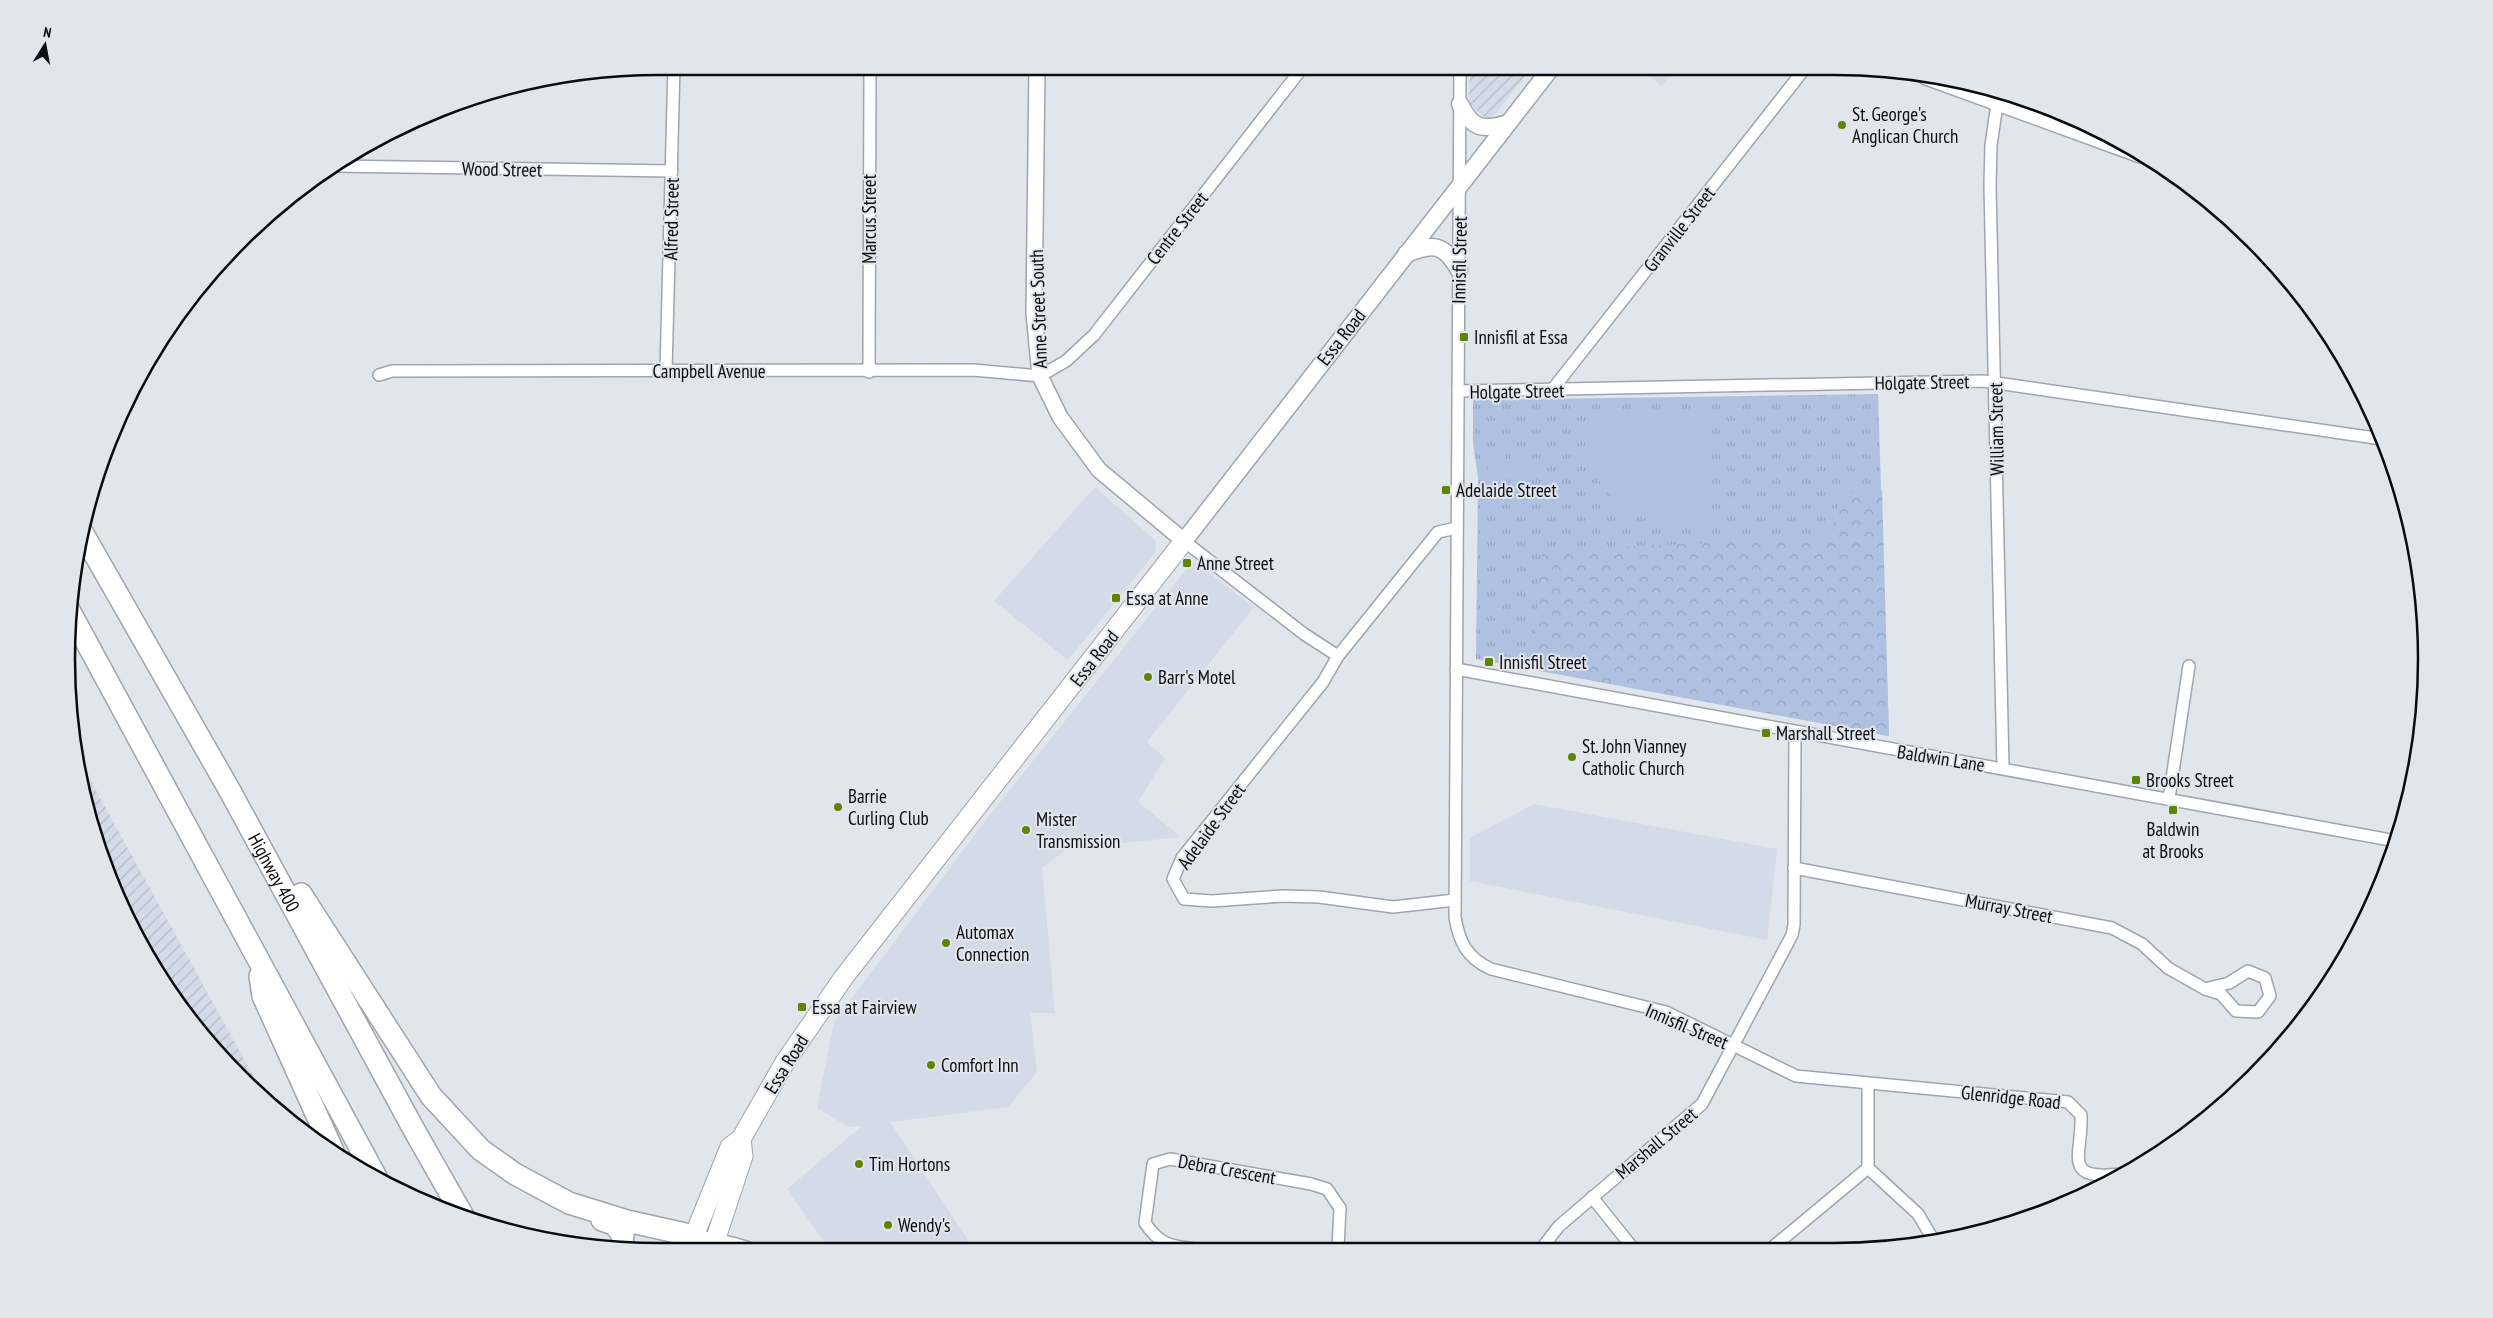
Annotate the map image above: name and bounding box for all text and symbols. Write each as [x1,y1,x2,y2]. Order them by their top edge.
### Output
north arrow [20,20,70,70]
text: N [42,23,53,42]
place label: St. George's Anglican Church [1852,102,1958,148]
marker: St. George's Anglican Church [1836,119,1848,131]
street label: Wood Street [462,156,543,182]
street label: Marcus Street [857,173,881,264]
street label: Alfred Street [658,177,684,261]
street label: Granville Street [1638,181,1720,277]
street label: Centre Street [1141,186,1213,269]
street label: Innisfil Street [1446,215,1472,304]
street label: Anne Street South [1024,249,1052,369]
street label: Essa Road [1312,304,1370,370]
place label: Innisfil at Essa [1474,325,1568,349]
marker: Innisfil at Essa [1458,331,1470,343]
street label: Campbell Avenue [652,359,766,383]
street label: Holgate Street [1874,369,1970,395]
street label: Holgate Street [1469,378,1565,404]
street label: William Street [1983,381,2009,476]
place label: Adelaide Street [1456,478,1557,502]
marker: Adelaide Street [1440,484,1452,496]
place label: Anne Street [1197,551,1275,575]
marker: Anne Street [1181,557,1193,569]
place label: Essa at Anne [1126,586,1209,610]
marker: Essa at Anne [1110,592,1122,604]
street label: Essa Road [1065,625,1123,691]
place label: Innisfil Street [1499,650,1588,674]
marker: Innisfil Street [1483,656,1495,668]
place label: Barr's Motel [1158,665,1236,689]
marker: Barr's Motel [1142,671,1154,683]
place label: Marshall Street [1776,721,1876,745]
marker: Marshall Street [1760,727,1772,739]
place label: St. John Vianney Catholic Church [1582,734,1687,780]
street label: Baldwin Lane [1896,739,1987,777]
marker: St. John Vianney Catholic Church [1566,751,1578,763]
place label: Brooks Street [2146,768,2234,792]
marker: Brooks Street [2130,774,2142,786]
street label: Adelaide Street [1172,778,1251,874]
place label: Barrie Curling Club [848,784,929,830]
marker: Barrie Curling Club [832,801,844,813]
marker: Baldwin at Brooks [2167,804,2179,816]
place label: Mister Transmission [1036,807,1120,853]
place label: Baldwin at Brooks [2142,817,2204,863]
marker: Mister Transmission [1020,824,1032,836]
street label: Highway 400 [243,829,305,916]
street label: Murray Street [1963,888,2055,928]
place label: Automax Connection [956,920,1029,966]
marker: Automax Connection [940,937,952,949]
place label: Essa at Fairview [812,995,917,1019]
street label: Innisfil Street [1642,998,1733,1054]
marker: Essa at Fairview [796,1001,808,1013]
street label: Essa Road [759,1030,813,1098]
place label: Comfort Inn [941,1053,1019,1077]
marker: Comfort Inn [925,1059,937,1071]
street label: Glenridge Road [1960,1080,2062,1114]
street label: Marshall Street [1610,1101,1702,1184]
street label: Debra Crescent [1176,1149,1278,1190]
place label: Tim Hortons [869,1152,950,1176]
marker: Tim Hortons [853,1158,865,1170]
place label: Wendy's [898,1213,951,1237]
marker: Wendy's [882,1219,894,1231]

